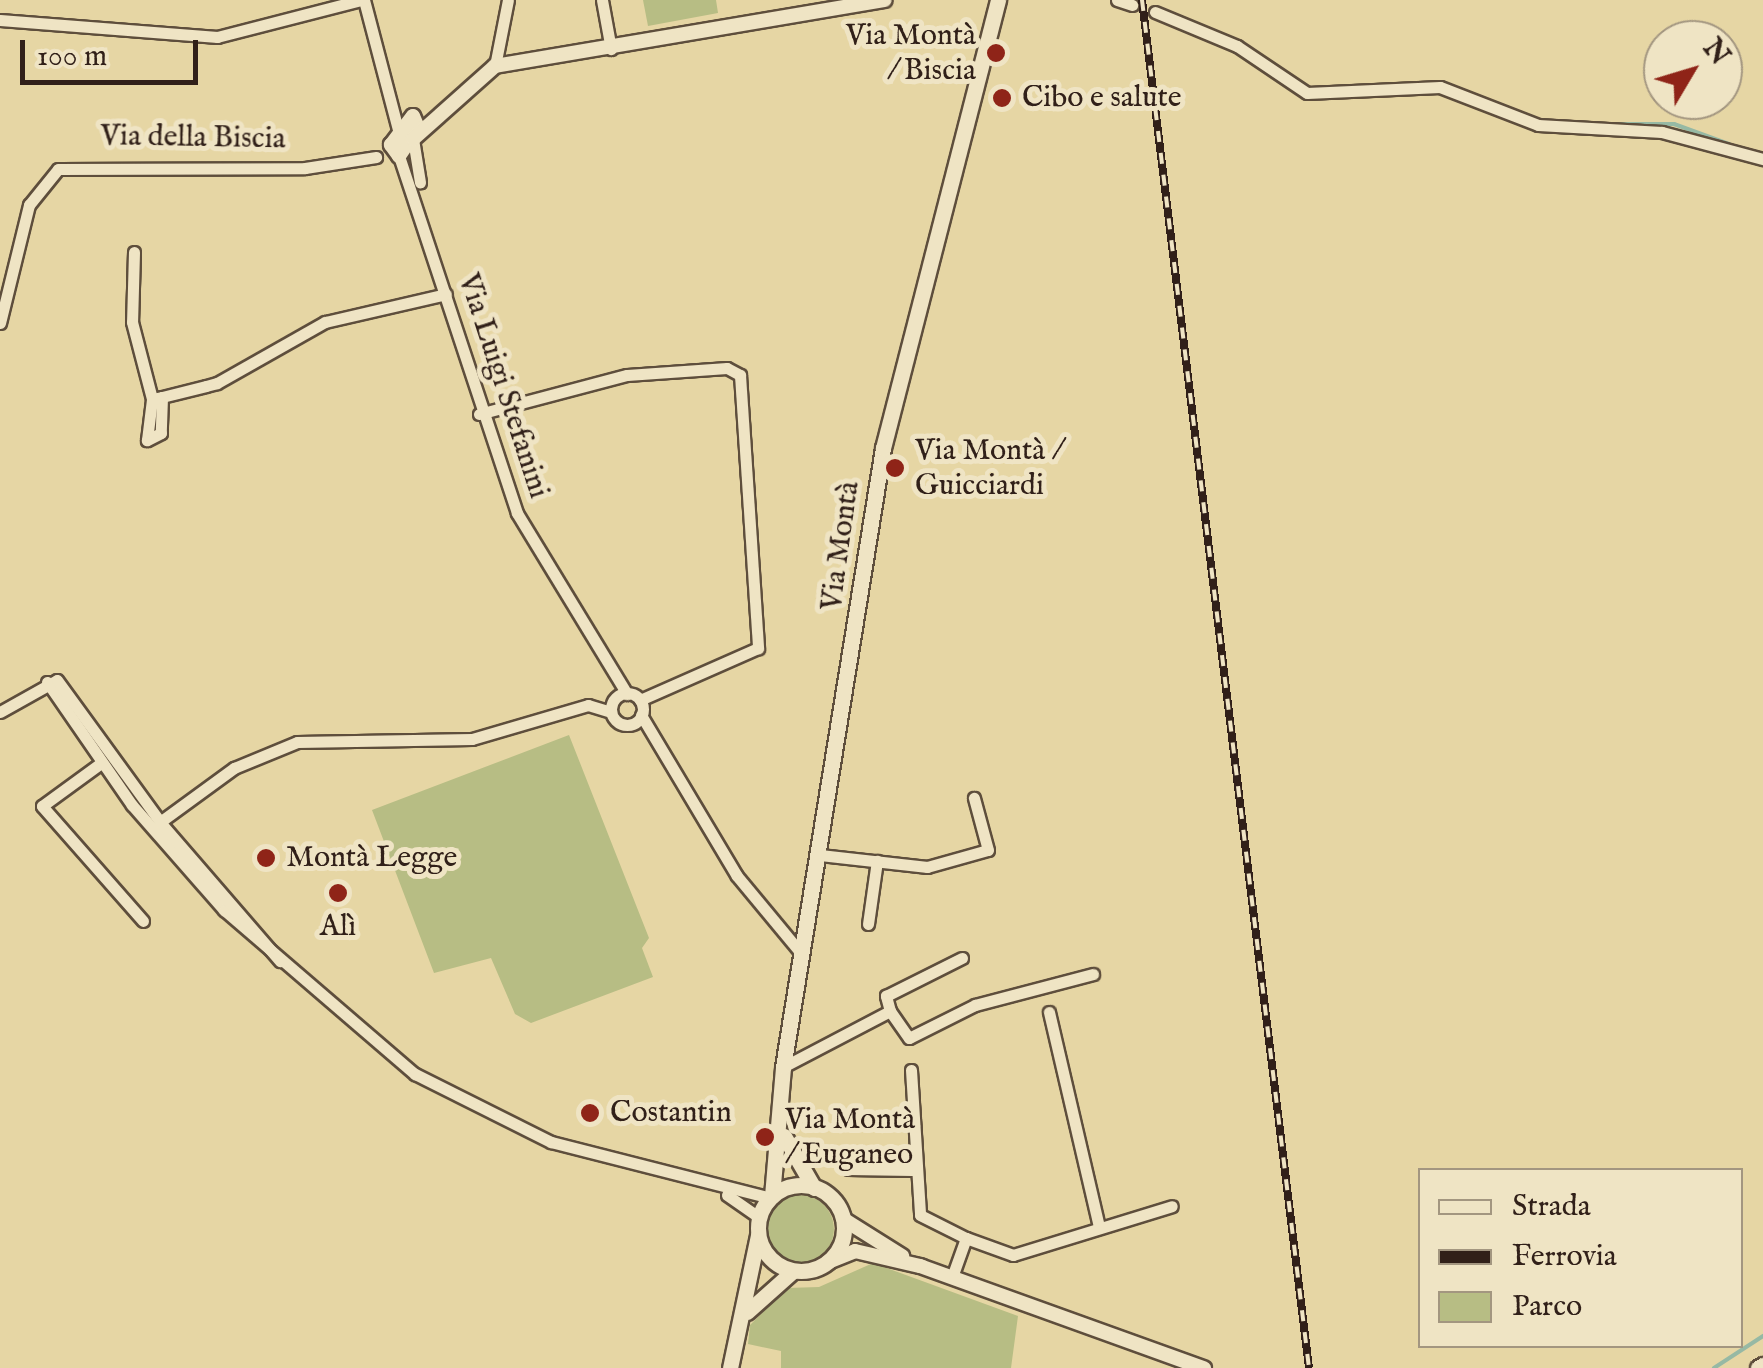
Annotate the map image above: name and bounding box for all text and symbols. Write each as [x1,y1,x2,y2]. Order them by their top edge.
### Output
place label: Via Montà / Biscia [846,18,976,88]
scale bar [25,20,202,82]
north arrow [1643,20,1743,120]
text: N [1694,32,1737,73]
text: 100 m [37,38,107,76]
marker: Via Montà / Biscia [985,42,1007,64]
place label: Cibo e salute [1022,80,1182,116]
marker: Cibo e salute [991,87,1013,109]
street label: Via della Biscia [100,118,286,158]
street label: Via Luigi Stefanini [450,269,556,503]
place label: Via Montà / Guicciardi [915,433,1062,504]
marker: Via Montà / Guicciardi [884,457,906,479]
street label: Via Montà [814,479,868,613]
place label: Montà Legge [286,840,457,876]
marker: Montà Legge [255,847,277,869]
marker: Alì [327,882,349,904]
place label: Alì [320,909,356,945]
place label: Costantin [610,1095,732,1131]
marker: Costantin [579,1102,601,1124]
place label: Via Montà / Euganeo [785,1102,915,1172]
marker: Via Montà / Euganeo [754,1126,776,1148]
legend [1418,1168,1743,1348]
text: Strada [1512,1188,1591,1226]
text: Ferrovia [1512,1238,1617,1276]
text: Parco [1512,1288,1582,1326]

